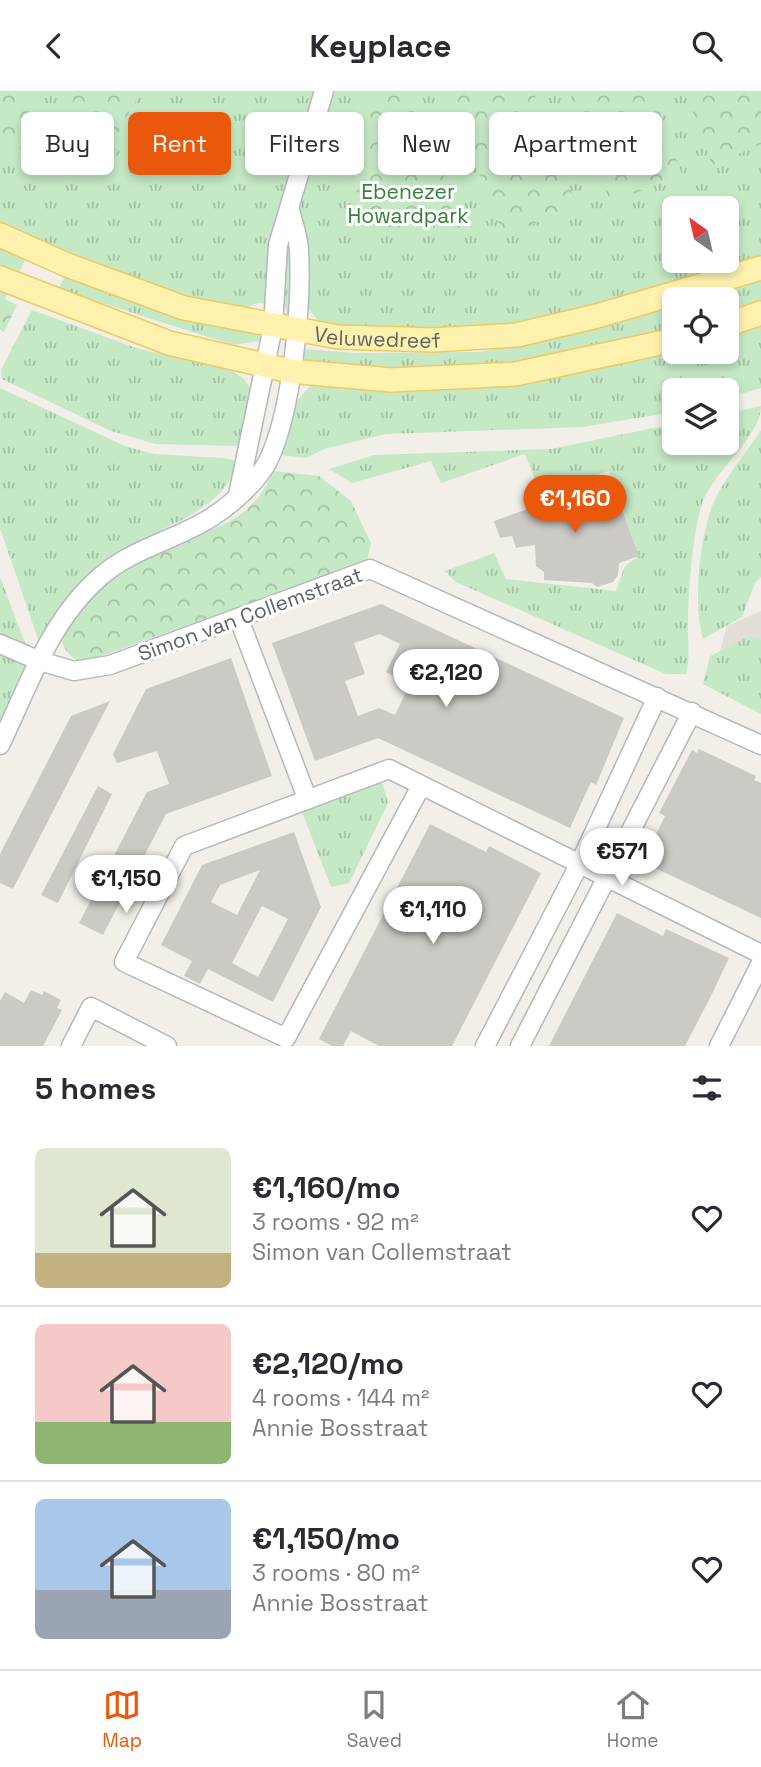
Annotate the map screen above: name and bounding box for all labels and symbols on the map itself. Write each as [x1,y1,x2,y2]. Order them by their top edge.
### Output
park label: Ebenezer Howardpark [347,178,469,229]
north arrow [662,196,738,273]
street label: Veluwedreef [312,319,441,354]
pin: €1,160 [518,475,632,535]
street label: Simon van Collemstraat [134,561,366,667]
pin: €2,120 [389,649,503,709]
pin: €571 [581,829,663,888]
pin: €1,150 [69,855,183,915]
pin: €1,110 [376,887,490,946]

